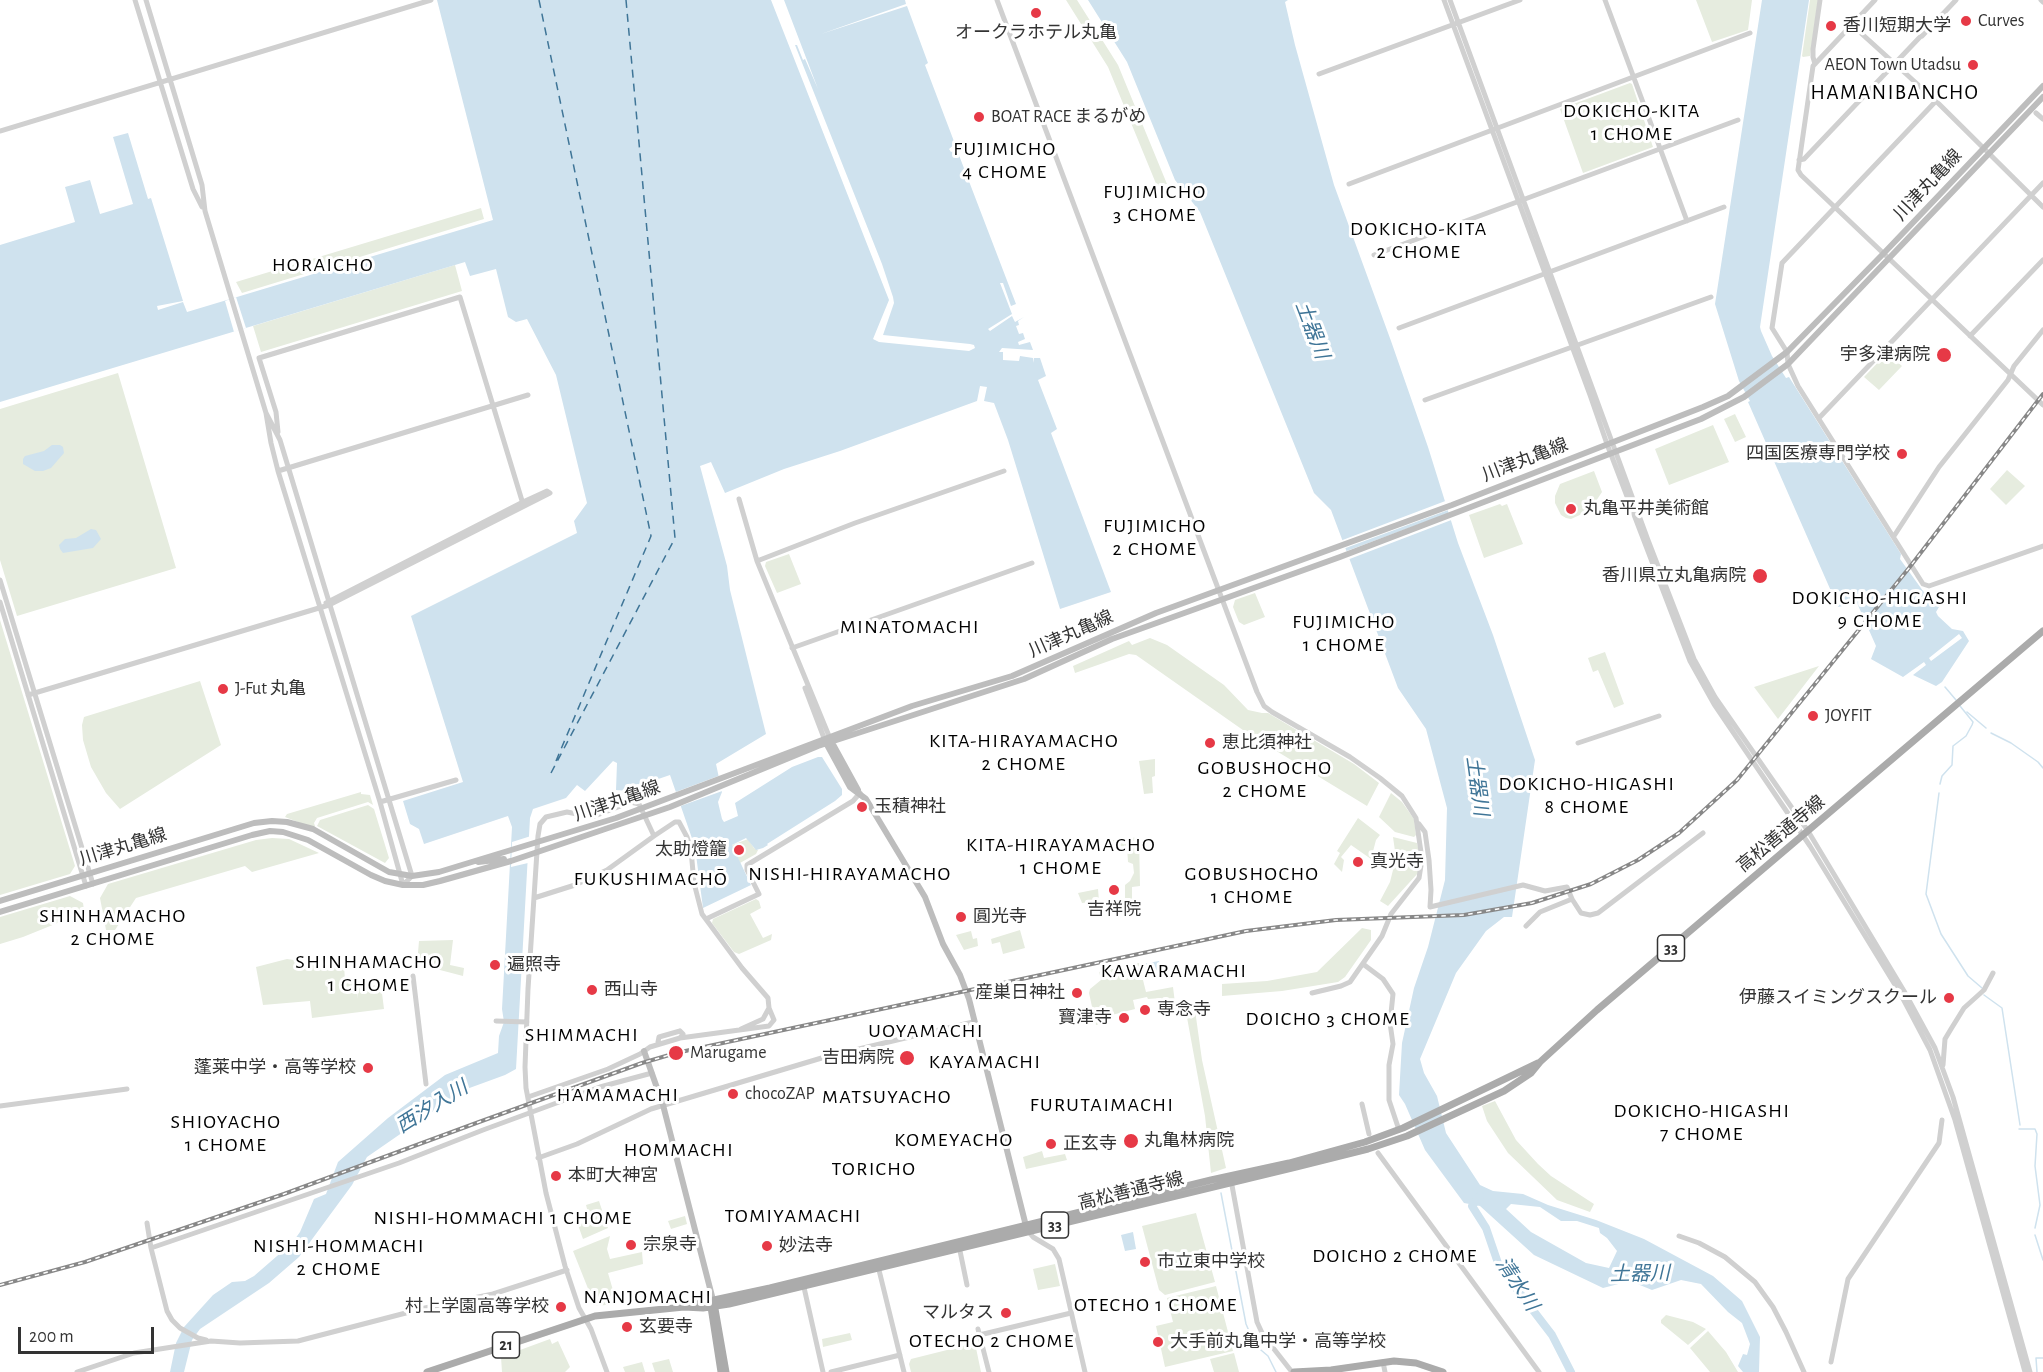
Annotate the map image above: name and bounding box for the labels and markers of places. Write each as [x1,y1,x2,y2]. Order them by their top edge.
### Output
marker: オークラホテル丸亀 [1029,6,1043,20]
place label: Curves [1978,10,2024,32]
marker: Curves [1959,14,1973,28]
place label: 香川短期大学 [1843,15,1951,37]
marker: 香川短期大学 [1824,19,1838,33]
place label: オークラホテル丸亀 [955,22,1117,44]
place label: AEON Town Utadsu [1824,54,1961,76]
marker: AEON Town Utadsu [1966,58,1980,72]
place label: BOAT RACE まるがめ [991,106,1146,128]
marker: BOAT RACE まるがめ [972,110,986,124]
place label: 宇多津病院 [1840,344,1930,366]
marker: 宇多津病院 [1935,346,1953,364]
place label: 四国医療専門学校 [1746,443,1890,465]
marker: 四国医療専門学校 [1895,447,1909,461]
place label: 丸亀平井美術館 [1583,498,1709,520]
marker: 丸亀平井美術館 [1564,502,1578,516]
place label: 香川県立丸亀病院 [1602,565,1746,587]
marker: 香川県立丸亀病院 [1751,567,1769,585]
place label: J-Fut 丸亀 [235,678,306,700]
marker: J-Fut 丸亀 [216,682,230,696]
place label: JOYFIT [1825,705,1872,727]
marker: JOYFIT [1806,709,1820,723]
place label: 恵比須神社 [1222,732,1312,754]
marker: 恵比須神社 [1203,736,1217,750]
place label: 玉積神社 [874,796,946,818]
marker: 玉積神社 [855,800,869,814]
place label: 太助燈籠 [655,839,727,861]
marker: 太助燈籠 [732,843,746,857]
place label: 真光寺 [1370,851,1424,873]
marker: 真光寺 [1351,855,1365,869]
marker: 吉祥院 [1107,883,1121,897]
place label: 吉祥院 [1087,899,1141,921]
place label: 圓光寺 [973,906,1027,928]
marker: 圓光寺 [954,910,968,924]
place label: 遍照寺 [507,954,561,976]
marker: 遍照寺 [488,958,502,972]
place label: 西山寺 [604,979,658,1001]
place label: 産巣日神社 [975,982,1065,1004]
marker: 西山寺 [585,983,599,997]
marker: 産巣日神社 [1070,986,1084,1000]
place label: 伊藤スイミングスクール [1739,987,1937,1009]
marker: 伊藤スイミングスクール [1942,991,1956,1005]
place label: 専念寺 [1157,999,1211,1021]
marker: 専念寺 [1138,1003,1152,1017]
place label: 寶津寺 [1058,1007,1112,1029]
marker: 寶津寺 [1117,1011,1131,1025]
place label: Marugame [690,1042,767,1064]
marker: Marugame [667,1044,685,1062]
place label: 吉田病院 [822,1047,894,1069]
marker: 吉田病院 [898,1049,916,1067]
place label: 蓬莱中学・高等学校 [194,1057,356,1079]
marker: 蓬莱中学・高等学校 [361,1061,375,1075]
place label: chocoZAP [745,1083,815,1105]
marker: chocoZAP [726,1087,740,1101]
place label: 丸亀林病院 [1144,1130,1234,1152]
marker: 丸亀林病院 [1122,1132,1140,1150]
place label: 正玄寺 [1063,1133,1117,1155]
marker: 正玄寺 [1044,1137,1058,1151]
place label: 本町大神宮 [568,1165,658,1187]
marker: 本町大神宮 [549,1169,563,1183]
place label: 宗泉寺 [643,1234,697,1256]
place label: 妙法寺 [779,1235,833,1257]
marker: 宗泉寺 [624,1238,638,1252]
marker: 妙法寺 [760,1239,774,1253]
place label: 市立東中学校 [1157,1251,1265,1273]
marker: 市立東中学校 [1138,1255,1152,1269]
place label: 村上学園高等学校 [405,1296,549,1318]
marker: 村上学園高等学校 [554,1300,568,1314]
place label: マルタス [922,1302,994,1324]
marker: マルタス [999,1306,1013,1320]
place label: 玄要寺 [639,1316,693,1338]
marker: 玄要寺 [620,1320,634,1334]
place label: 大手前丸亀中学・高等学校 [1170,1331,1386,1353]
marker: 大手前丸亀中学・高等学校 [1151,1335,1165,1349]

